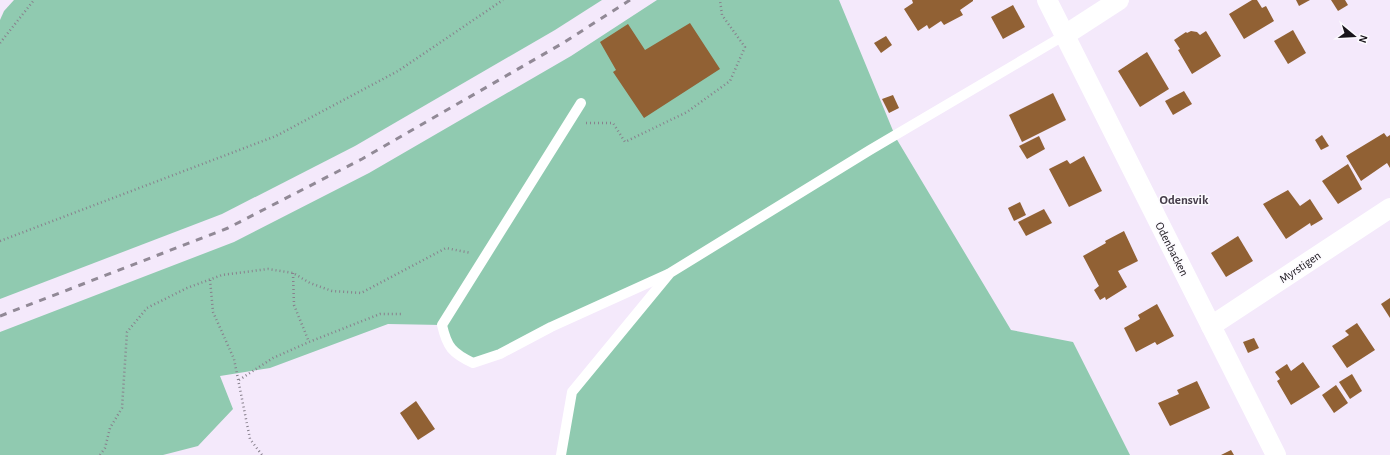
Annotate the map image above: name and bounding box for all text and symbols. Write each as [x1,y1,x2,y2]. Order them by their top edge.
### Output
north arrow [1334,16,1374,56]
text: N [1357,34,1369,44]
district label: Odensvik [1160,194,1209,207]
street label: Odenbacken [1153,220,1191,278]
street label: Myrstigen [1277,249,1323,286]

